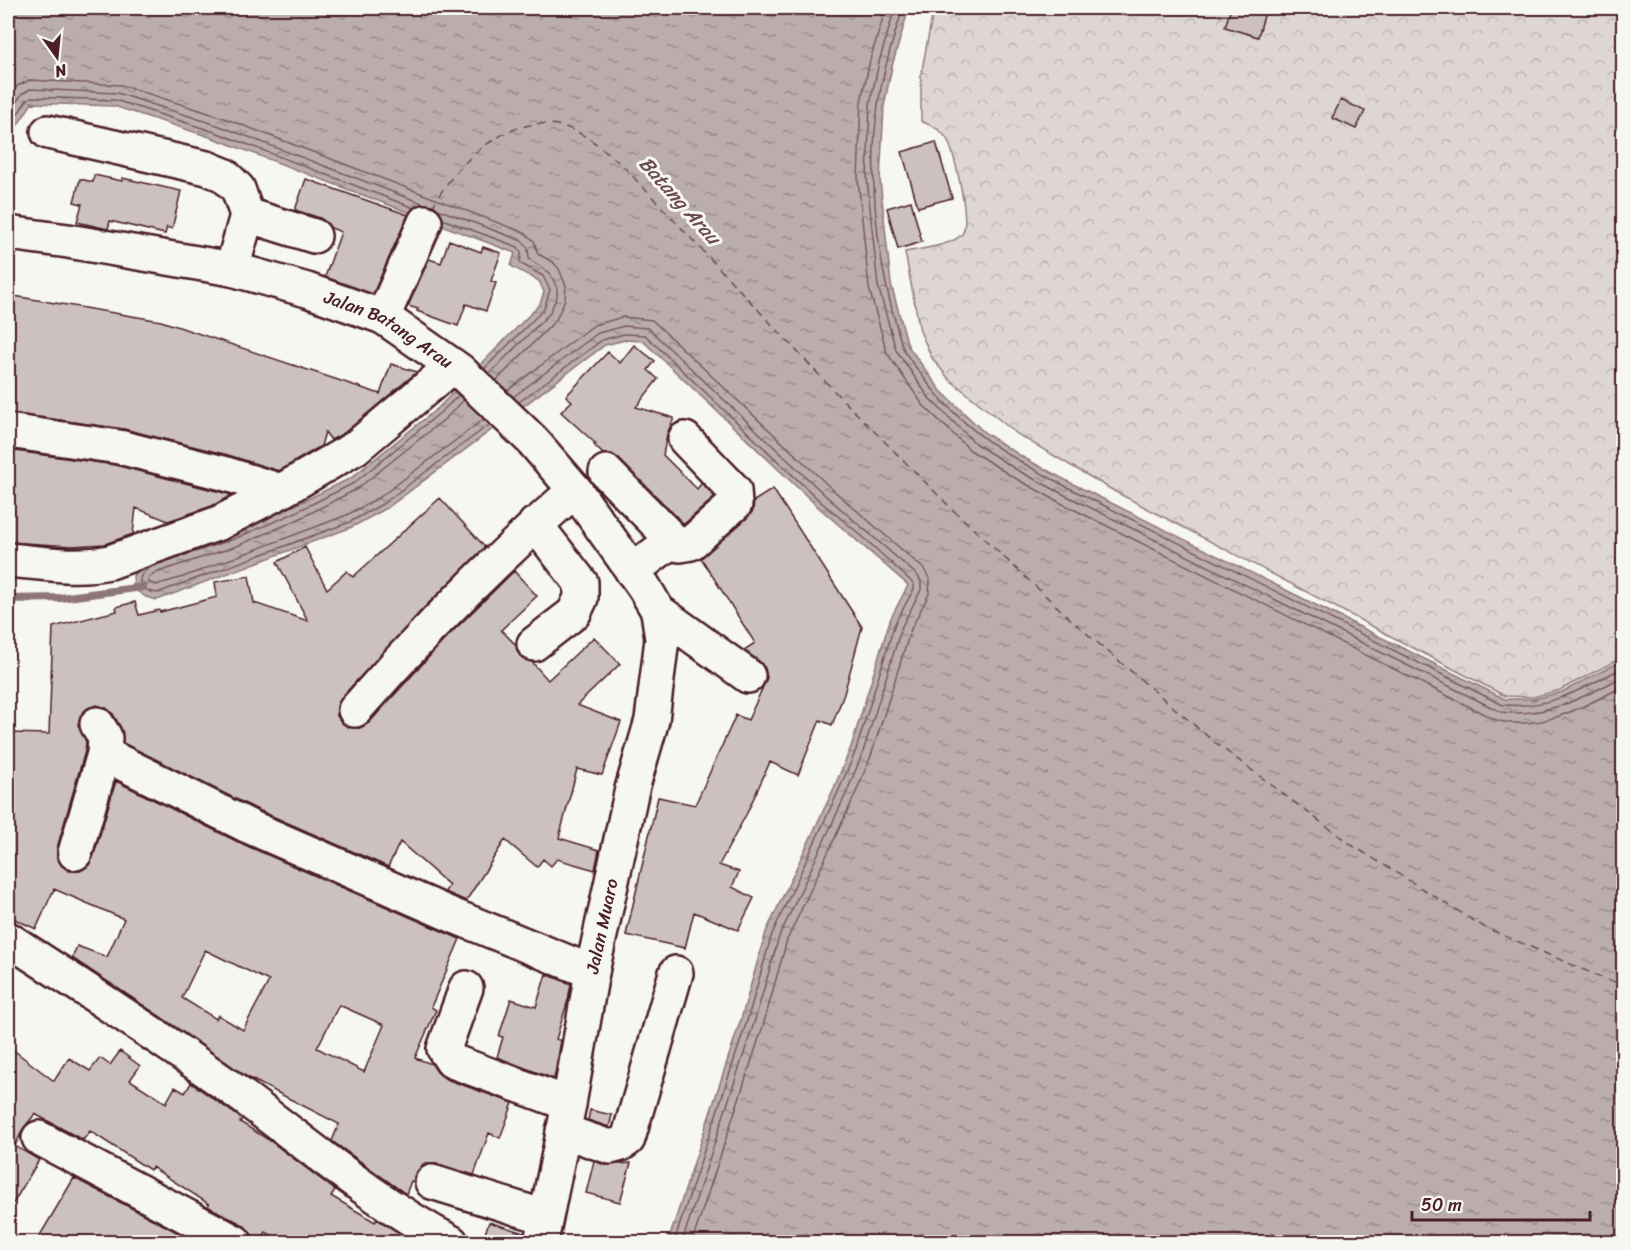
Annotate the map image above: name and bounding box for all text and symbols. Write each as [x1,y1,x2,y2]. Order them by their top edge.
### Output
north arrow [27,27,87,87]
text: N [51,55,71,87]
water label: Batang Arau [630,148,731,254]
street label: Jalan Batang Arau [319,281,460,378]
street label: Jalan Muaro [576,875,628,978]
scale bar [1412,1184,1590,1222]
text: 50 m [1421,1189,1462,1221]

